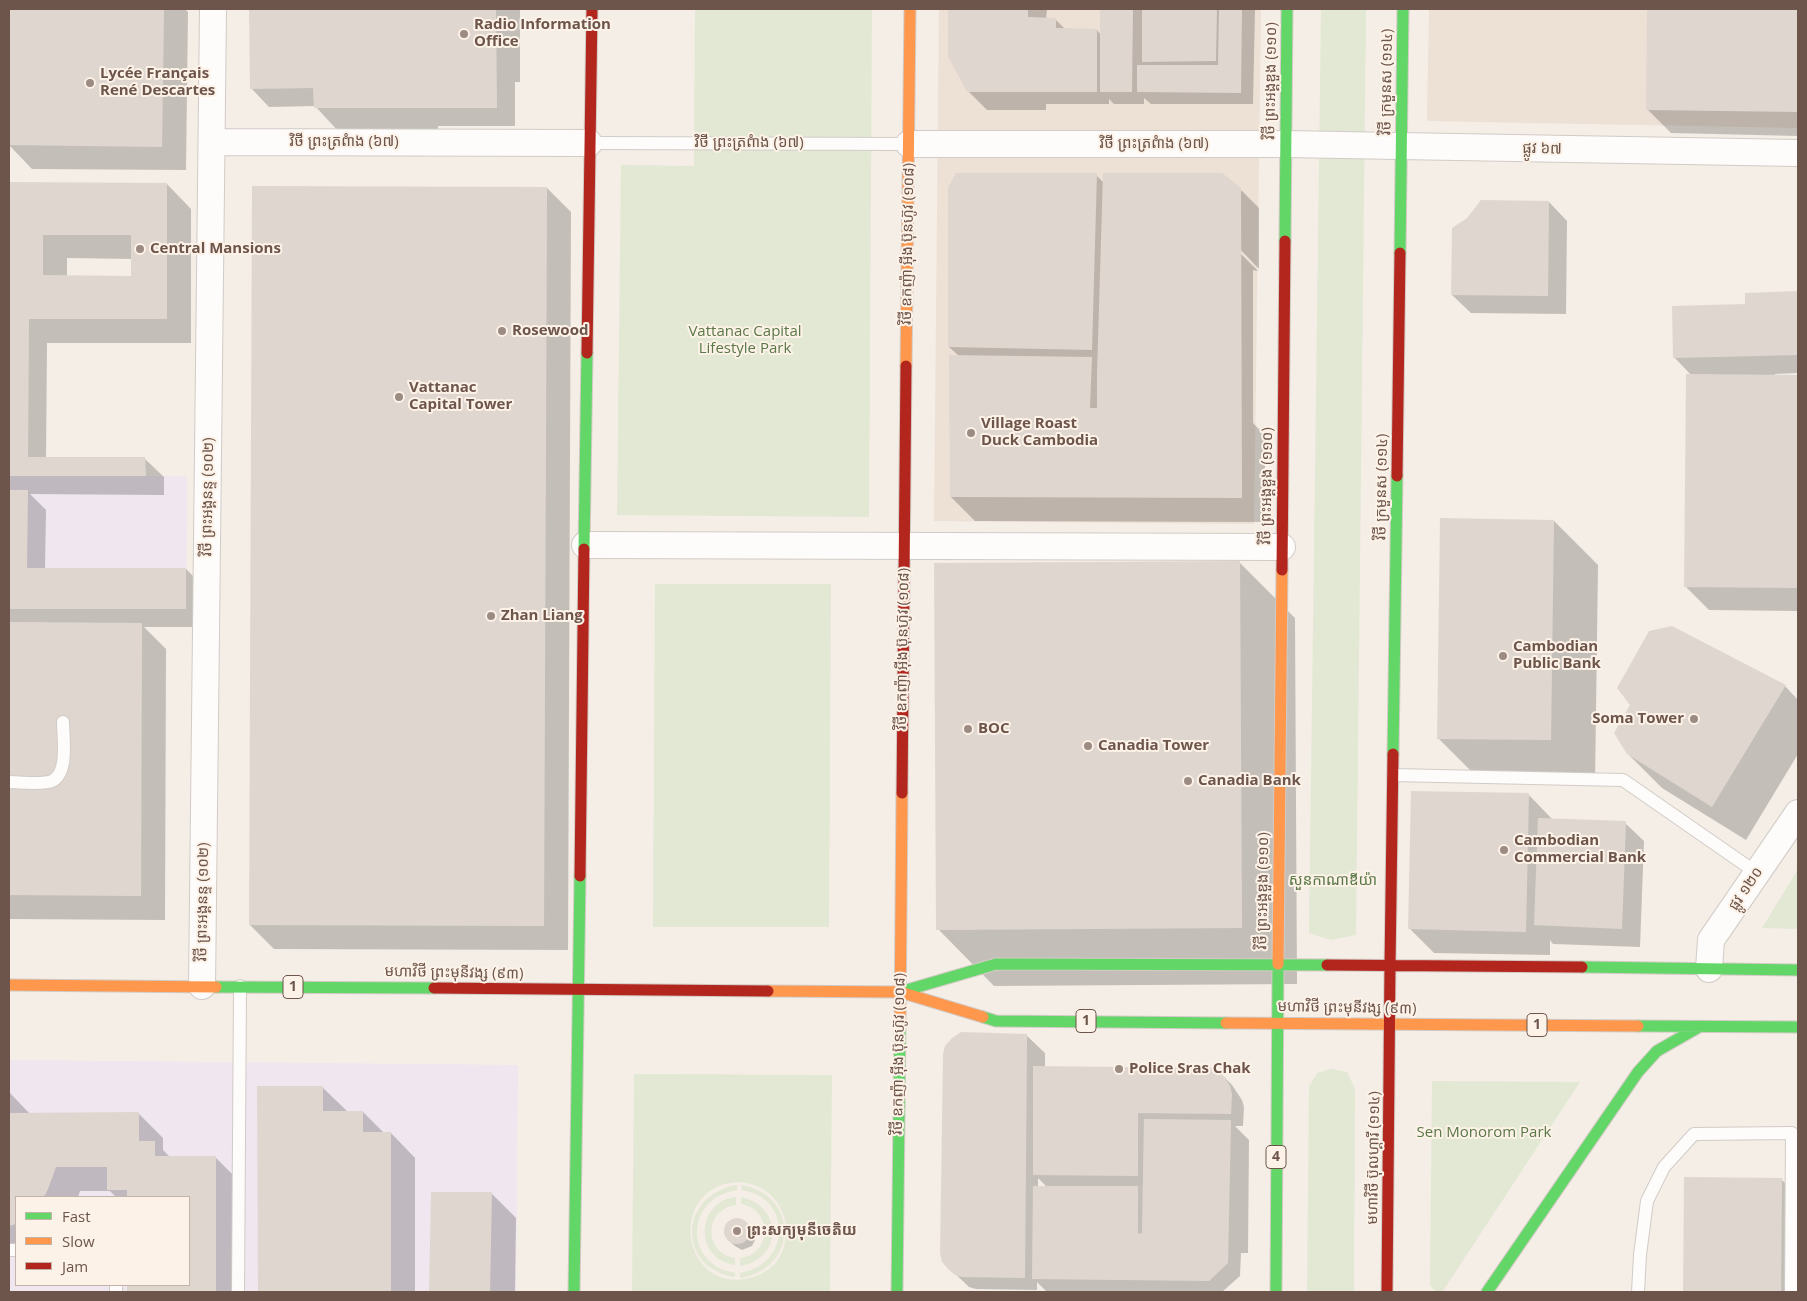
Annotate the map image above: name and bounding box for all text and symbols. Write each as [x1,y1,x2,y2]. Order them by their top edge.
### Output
place label: Radio Information Office [474,16,611,51]
street label: វិថី ព្រះអង្គឌួង (១១០) [1261,22,1281,140]
marker: Radio Information Office [458,28,470,40]
street label: វិថី ក្រមួនស (១១៤) [1377,29,1397,135]
place label: Lycée Français René Descartes [100,65,215,100]
marker: Lycée Français René Descartes [84,77,96,89]
street label: វិថី ព្រះត្រពំាង (៦៧) [289,133,399,151]
street label: វិថី ព្រះត្រពំាង (៦៧) [694,134,804,152]
street label: វិថី ព្រះត្រពំាង (៦៧) [1099,135,1209,153]
street label: ផ្លូវ ៦៧ [1522,140,1562,158]
street label: វិថី ឧកញ៉ា អ៊ីង ប៊ុនហ៊ូវ (១០៨) [898,163,918,325]
place label: Central Mansions [150,240,281,258]
marker: Central Mansions [134,243,146,255]
place label: Rosewood [512,322,588,340]
park label: Vattanac Capital Lifestyle Park [688,323,802,358]
marker: Rosewood [496,325,508,337]
place label: Vattanac Capital Tower [409,379,512,414]
marker: Vattanac Capital Tower [393,391,405,403]
place label: Village Roast Duck Cambodia [981,415,1098,450]
marker: Village Roast Duck Cambodia [965,427,977,439]
street label: វិថី ព្រះអង្គឌួង (១១០) [1257,427,1277,545]
street label: វិថី ក្រមួនស (១១៤) [1372,434,1392,540]
street label: វិថី ព្រះអង្គនន្ទ (១០២) [198,437,218,557]
street label: វិថី ឧកញ៉ា អ៊ីង ប៊ុនហ៊ូវ (១០៨) [893,568,913,730]
place label: Zhan Liang [501,607,583,625]
marker: Zhan Liang [485,610,497,622]
place label: Cambodian Public Bank [1513,638,1601,673]
marker: Cambodian Public Bank [1497,650,1509,662]
place label: Soma Tower [1592,710,1684,728]
marker: Soma Tower [1688,713,1700,725]
place label: BOC [978,720,1010,738]
marker: BOC [962,723,974,735]
place label: Canadia Tower [1098,737,1209,755]
marker: Canadia Tower [1082,740,1094,752]
place label: Canadia Bank [1198,772,1301,790]
marker: Canadia Bank [1182,775,1194,787]
street label: វិថី ព្រះអង្គឌួង (១១០) [1253,832,1273,950]
place label: Cambodian Commercial Bank [1514,832,1646,867]
street label: វិថី ព្រះអង្គនន្ទ (១០២) [193,842,213,962]
marker: Cambodian Commercial Bank [1498,844,1510,856]
street label: ផ្លូវ ១២០ [1725,864,1767,914]
park label: សួនកាណាឌីយ៉ា [1289,872,1377,890]
street label: មហាវិថី ព្រះមុនីវង្ស (៩៣) [384,963,524,983]
street label: វិថី ឧកញ៉ា អ៊ីង ប៊ុនហ៊ូវ (១០៨) [889,973,909,1135]
road number: 1 [283,976,303,999]
street label: មហាវិថី ព្រះមុនីវង្ស (៩៣) [1277,998,1417,1018]
road number: 1 [1076,1009,1096,1032]
road number: 1 [1527,1014,1547,1036]
place label: Police Sras Chak [1129,1060,1251,1078]
marker: Police Sras Chak [1113,1063,1125,1075]
street label: មហាវិថី ប៊ុលហ្គារី (១១៤) [1364,1091,1384,1225]
park label: Sen Monorom Park [1417,1124,1551,1142]
road number: 4 [1266,1146,1286,1168]
legend [15,1196,190,1286]
text: Fast [62,1206,91,1226]
place label: ព្រះសក្យមុនីចេតិយ [747,1222,857,1240]
marker: ព្រះសក្យមុនីចេតិយ [731,1225,743,1237]
text: Slow [62,1231,95,1251]
text: Jam [62,1256,88,1276]

